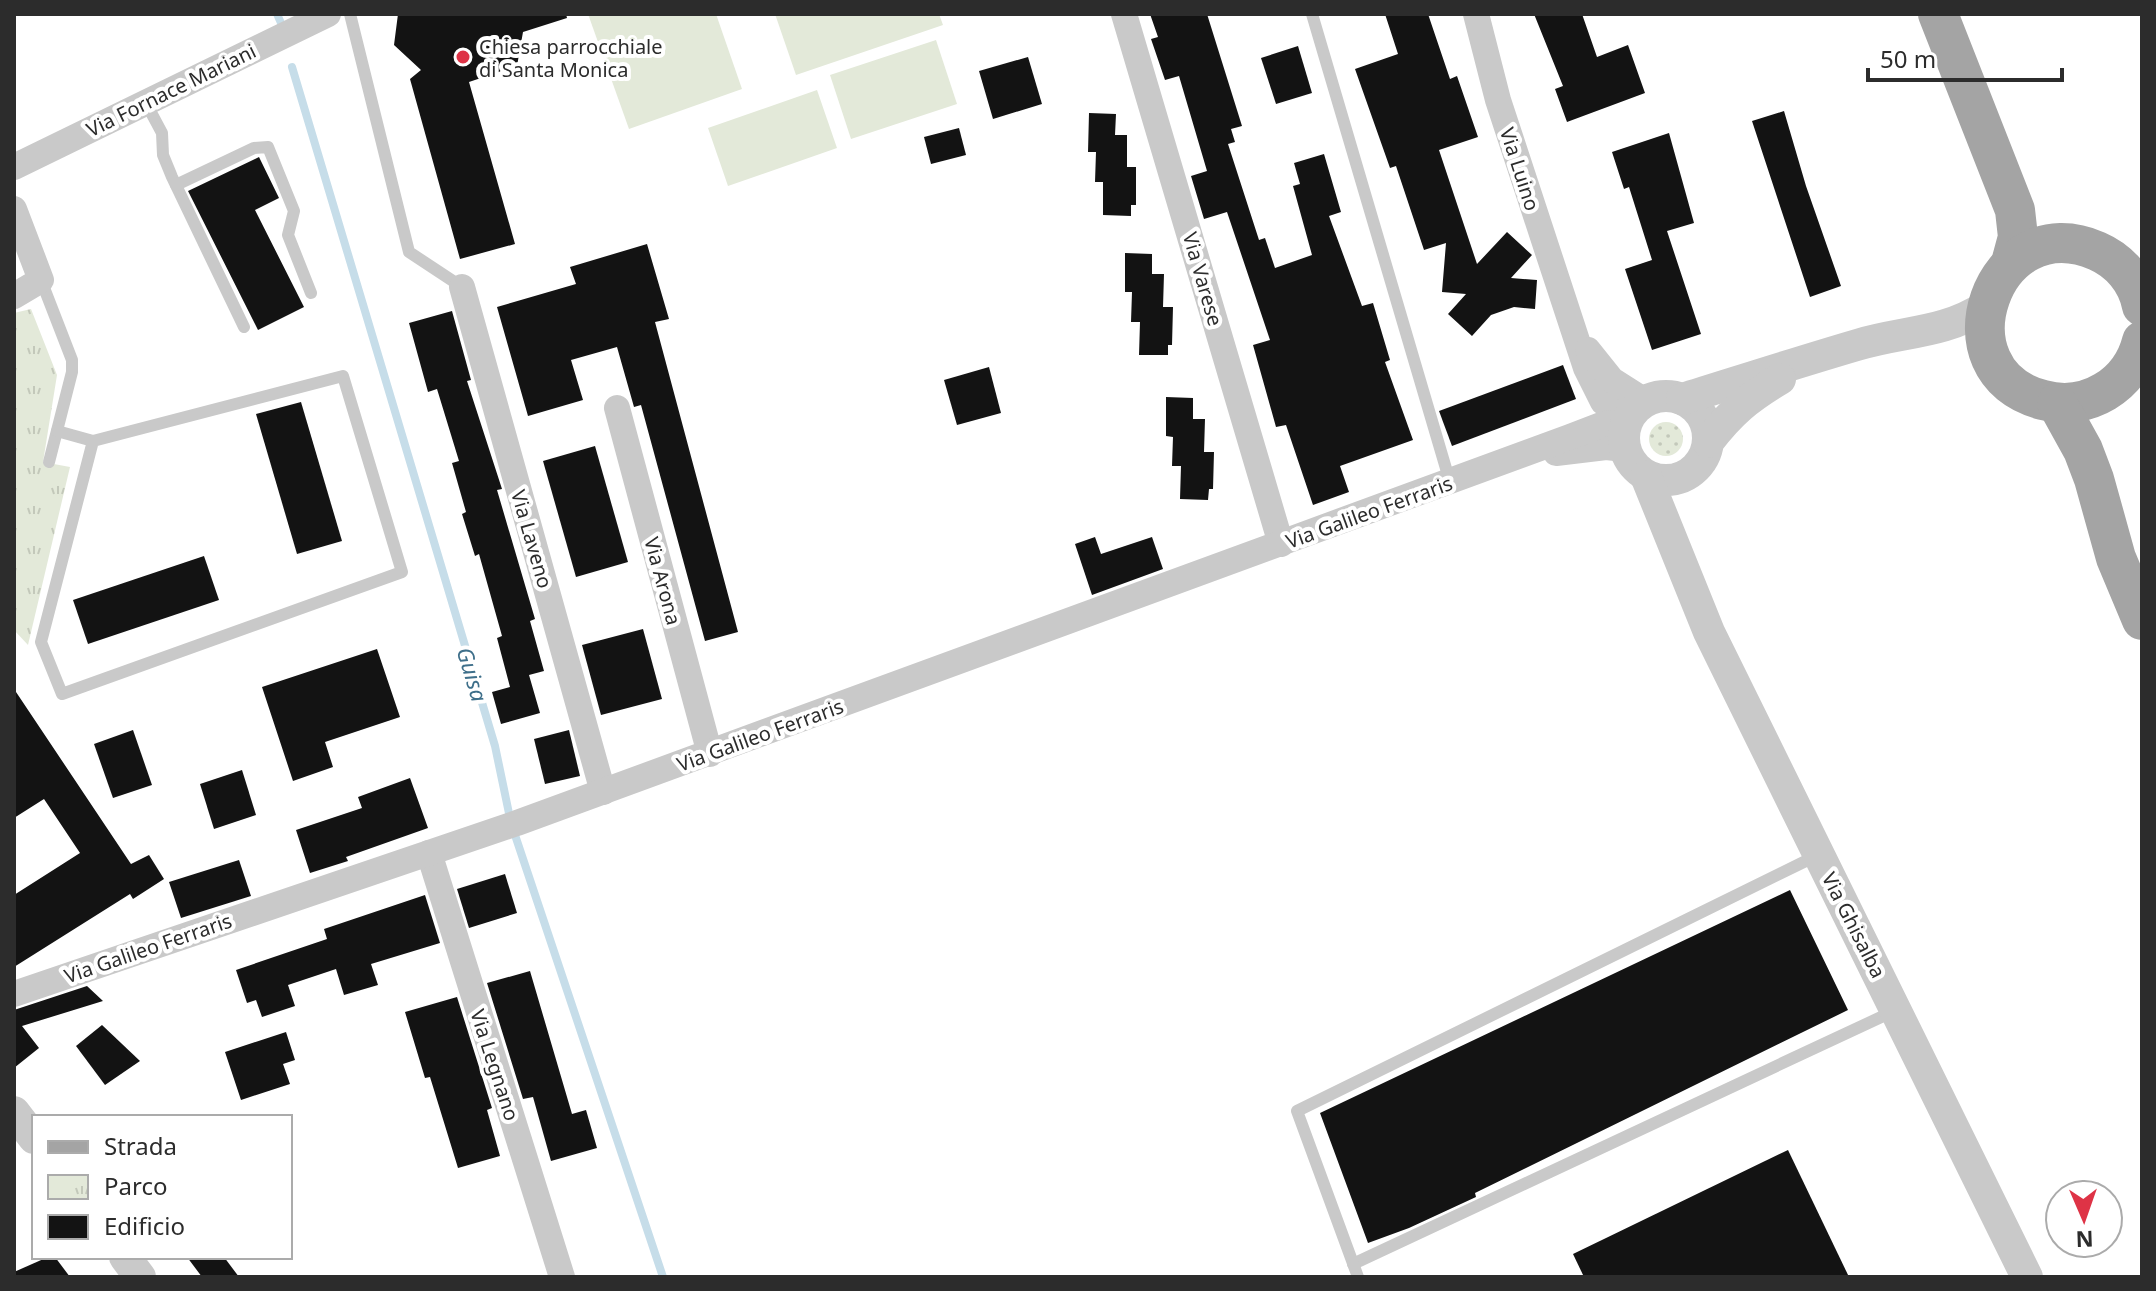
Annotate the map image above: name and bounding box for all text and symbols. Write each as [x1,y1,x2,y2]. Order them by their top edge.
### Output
scale bar [1868,32,2062,82]
place label: Chiesa parrocchiale di Santa Monica [479,33,663,83]
street label: Via Fornace Mariani [82,37,260,143]
text: 50 m [1880,42,1936,75]
marker: Chiesa parrocchiale di Santa Monica [454,48,472,66]
street label: Via Luino [1494,124,1546,214]
street label: Via Varese [1177,229,1229,329]
street label: Via Galileo Ferraris [1282,469,1456,555]
street label: Via Laveno [505,487,559,591]
street label: Via Arona [638,534,688,628]
water label: Guisa [451,643,496,705]
street label: Via Galileo Ferraris [673,692,847,778]
street label: Via Ghisalba [1816,868,1892,982]
street label: Via Galileo Ferraris [61,907,235,989]
street label: Via Legnano [464,1006,526,1124]
legend [32,1115,292,1259]
text: Strada [104,1129,177,1162]
text: Parco [104,1169,167,1202]
north arrow [2044,1179,2124,1259]
text: Edificio [104,1209,185,1242]
text: N [2075,1225,2094,1255]

